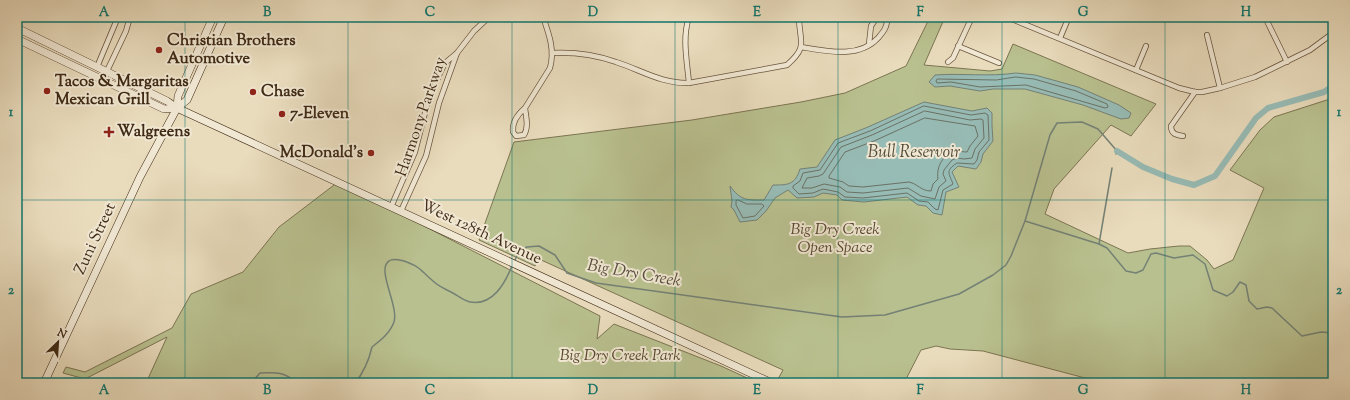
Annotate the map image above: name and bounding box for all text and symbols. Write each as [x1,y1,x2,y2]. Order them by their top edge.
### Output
text: A [99,4,110,22]
text: B [263,4,272,22]
text: C [425,4,435,22]
text: D [588,4,598,22]
text: E [753,4,761,22]
text: F [916,4,924,22]
text: G [1078,4,1089,22]
text: H [1241,4,1252,22]
place label: Christian Brothers Automotive [167,30,295,71]
marker: Christian Brothers Automotive [154,45,164,55]
street label: Harmony Parkway [391,54,453,180]
place label: Tacos & Margaritas Mexican Grill [55,71,189,112]
place label: Chase [261,81,305,104]
marker: Tacos & Margaritas Mexican Grill [42,86,52,96]
marker: Chase [248,87,258,97]
place label: 7-Eleven [290,103,350,126]
text: 1 [9,104,14,122]
text: 1 [1337,104,1342,122]
marker: 7-Eleven [277,109,287,119]
place label: Walgreens [117,121,190,144]
marker: Walgreens [104,127,114,137]
water label: Bull Reservoir [868,141,960,165]
place label: McDonald's [280,142,363,165]
marker: McDonald's [366,148,376,158]
street label: West 128th Avenue [417,195,545,271]
street label: Zuni Street [69,199,123,279]
park label: Big Dry Creek Open Space [791,219,879,260]
water label: Big Dry Creek [585,254,683,294]
text: 2 [8,282,15,300]
text: 2 [1336,282,1343,300]
north arrow [38,322,78,362]
text: N [54,324,69,343]
park label: Big Dry Creek Park [560,345,680,368]
text: A [99,382,110,400]
text: B [263,382,272,400]
text: C [425,382,435,400]
text: D [588,382,598,400]
text: E [753,382,761,400]
text: F [916,382,924,400]
text: G [1078,382,1089,400]
text: H [1241,382,1252,400]

